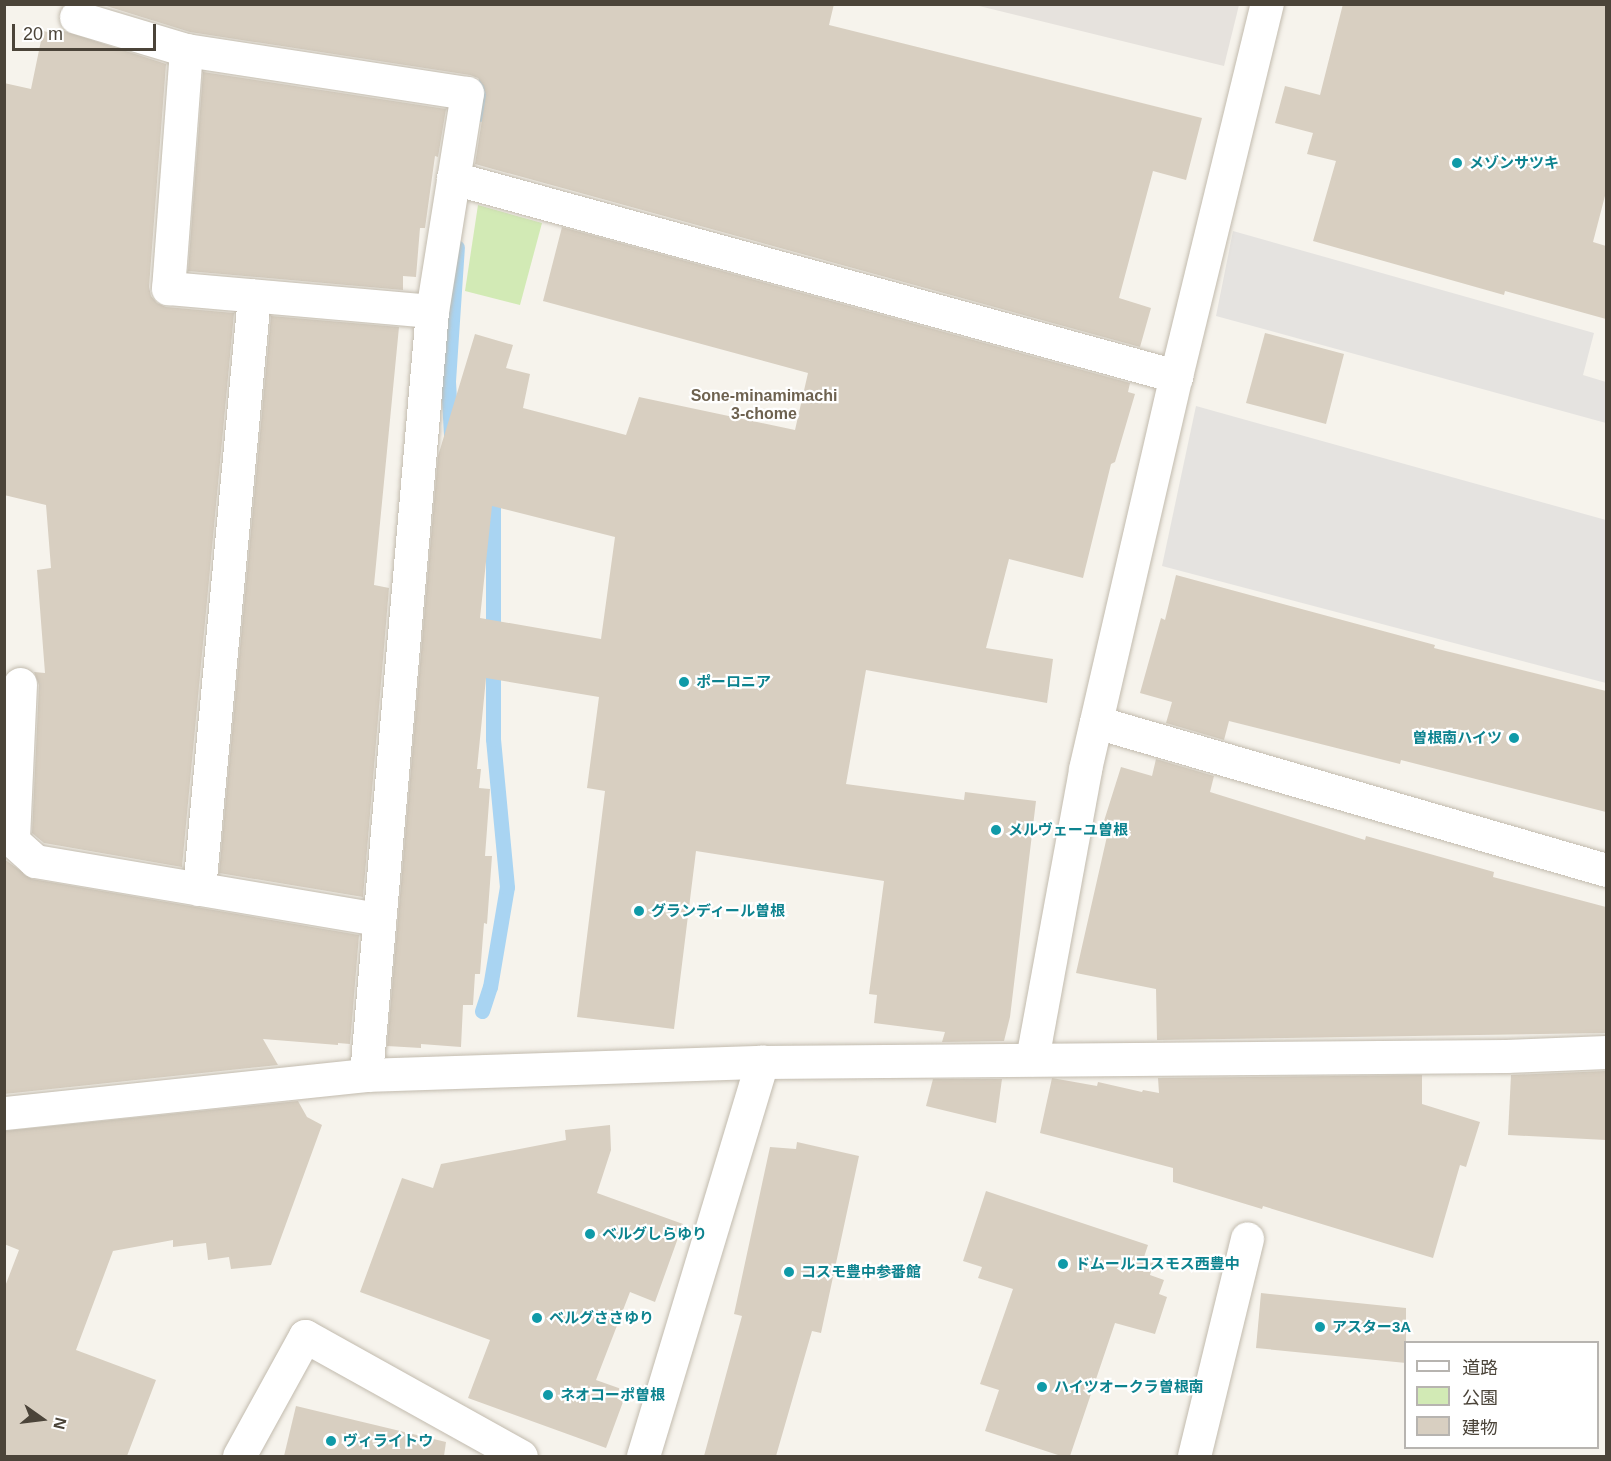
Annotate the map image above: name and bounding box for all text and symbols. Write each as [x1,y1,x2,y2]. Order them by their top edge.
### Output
scale bar [15,12,159,50]
text: 20 m [23,24,63,44]
place label: メゾンサツキ [1469,154,1559,172]
marker: メゾンサツキ [1450,156,1464,170]
district label: Sone-minamimachi 3-chome [691,386,837,424]
place label: ポーロニア [696,673,771,691]
marker: ポーロニア [677,675,691,689]
place label: 曽根南ハイツ [1412,729,1502,747]
marker: 曽根南ハイツ [1507,731,1521,745]
place label: メルヴェーユ曽根 [1008,821,1128,839]
marker: メルヴェーユ曽根 [989,823,1003,837]
place label: グランディール曽根 [651,902,786,920]
marker: グランディール曽根 [632,904,646,918]
place label: ベルグしらゆり [602,1225,707,1243]
marker: ベルグしらゆり [583,1227,597,1241]
place label: ドムールコスモス西豊中 [1075,1255,1240,1273]
marker: ドムールコスモス西豊中 [1056,1257,1070,1271]
place label: コスモ豊中参番館 [801,1263,921,1281]
marker: コスモ豊中参番館 [782,1265,796,1279]
place label: ベルグささゆり [549,1309,654,1327]
marker: ベルグささゆり [530,1311,544,1325]
place label: アスター3A [1332,1318,1411,1336]
marker: アスター3A [1313,1320,1327,1334]
legend [1404,1341,1599,1449]
text: 道路 [1462,1358,1498,1378]
place label: ハイツオークラ曽根南 [1054,1378,1204,1396]
marker: ハイツオークラ曽根南 [1035,1380,1049,1394]
place label: ネオコーポ曽根 [560,1386,665,1404]
marker: ネオコーポ曽根 [541,1388,555,1402]
text: 公園 [1462,1388,1498,1408]
north arrow [12,1389,72,1449]
text: N [50,1416,70,1431]
text: 建物 [1462,1418,1498,1438]
place label: ヴィライトウ [343,1432,433,1450]
marker: ヴィライトウ [324,1434,338,1448]

